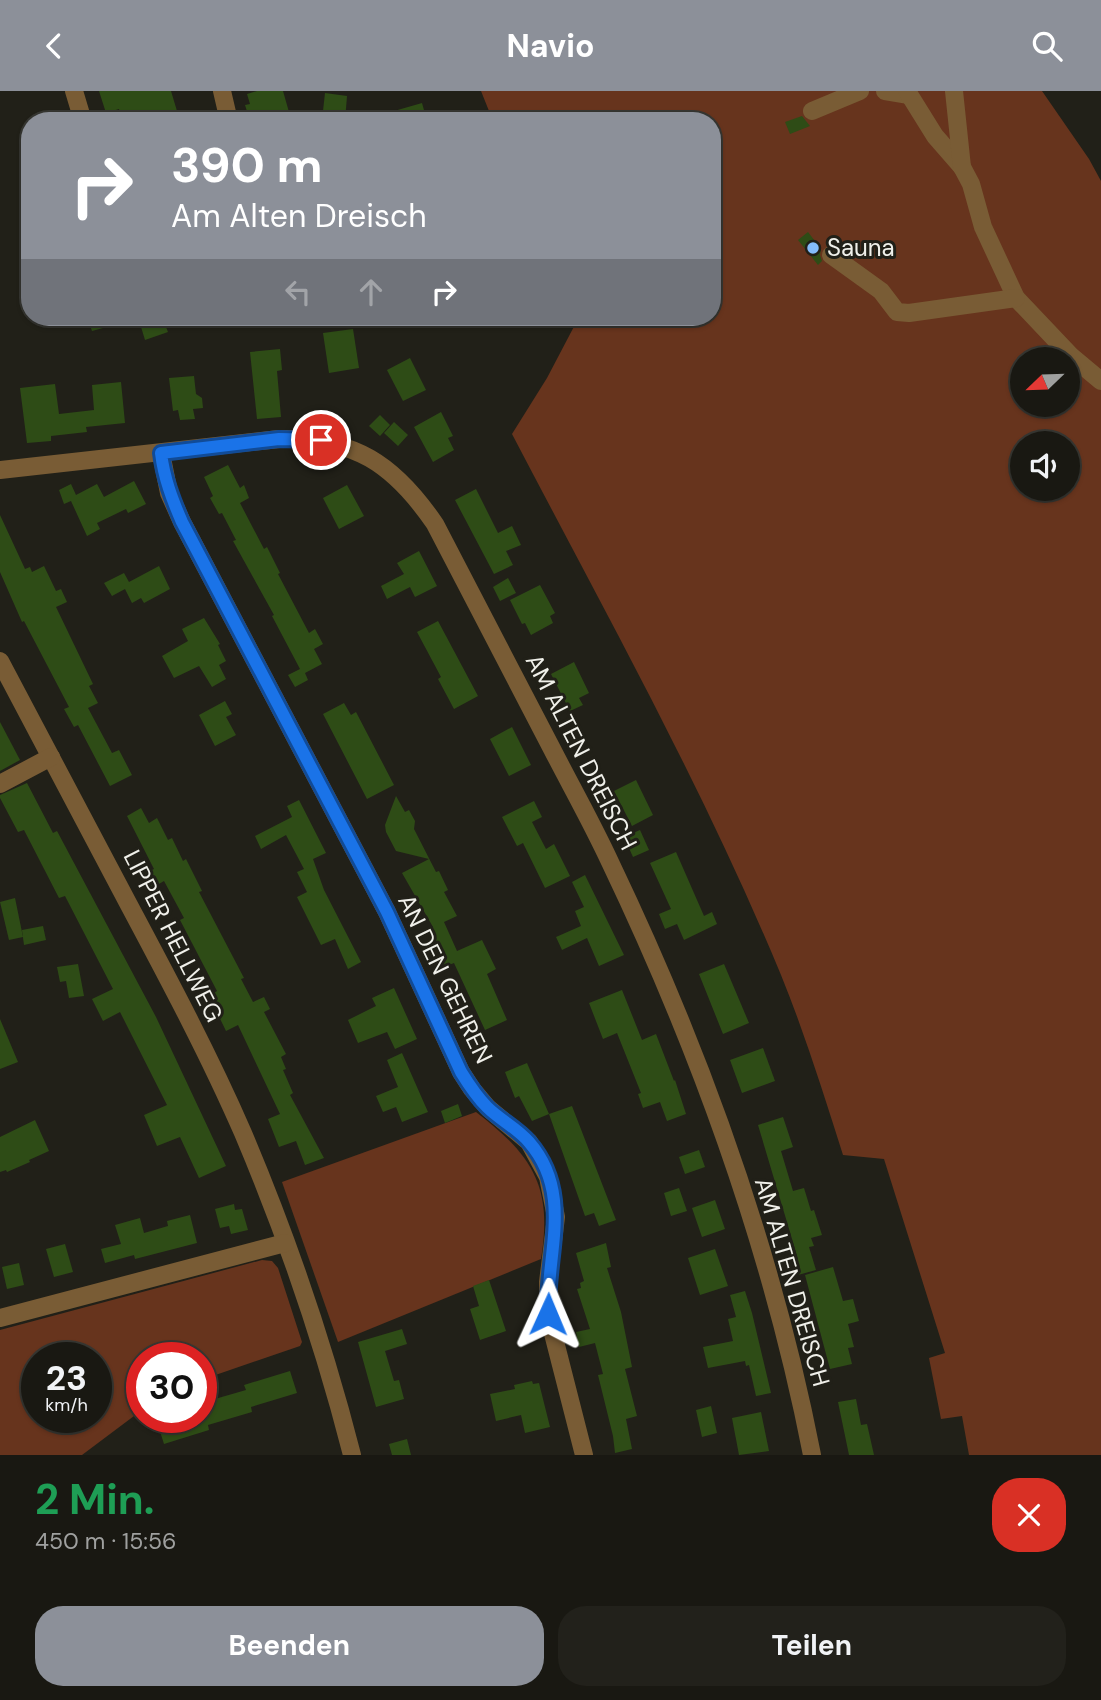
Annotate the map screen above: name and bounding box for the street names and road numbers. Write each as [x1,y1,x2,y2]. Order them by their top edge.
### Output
street label: AM ALTEN DREISCH [519,649,644,855]
street label: LIPPER HELLWEG [117,845,230,1027]
street label: AN DEN GEHREN [391,889,500,1068]
street label: AM ALTEN DREISCH [748,1174,837,1390]

